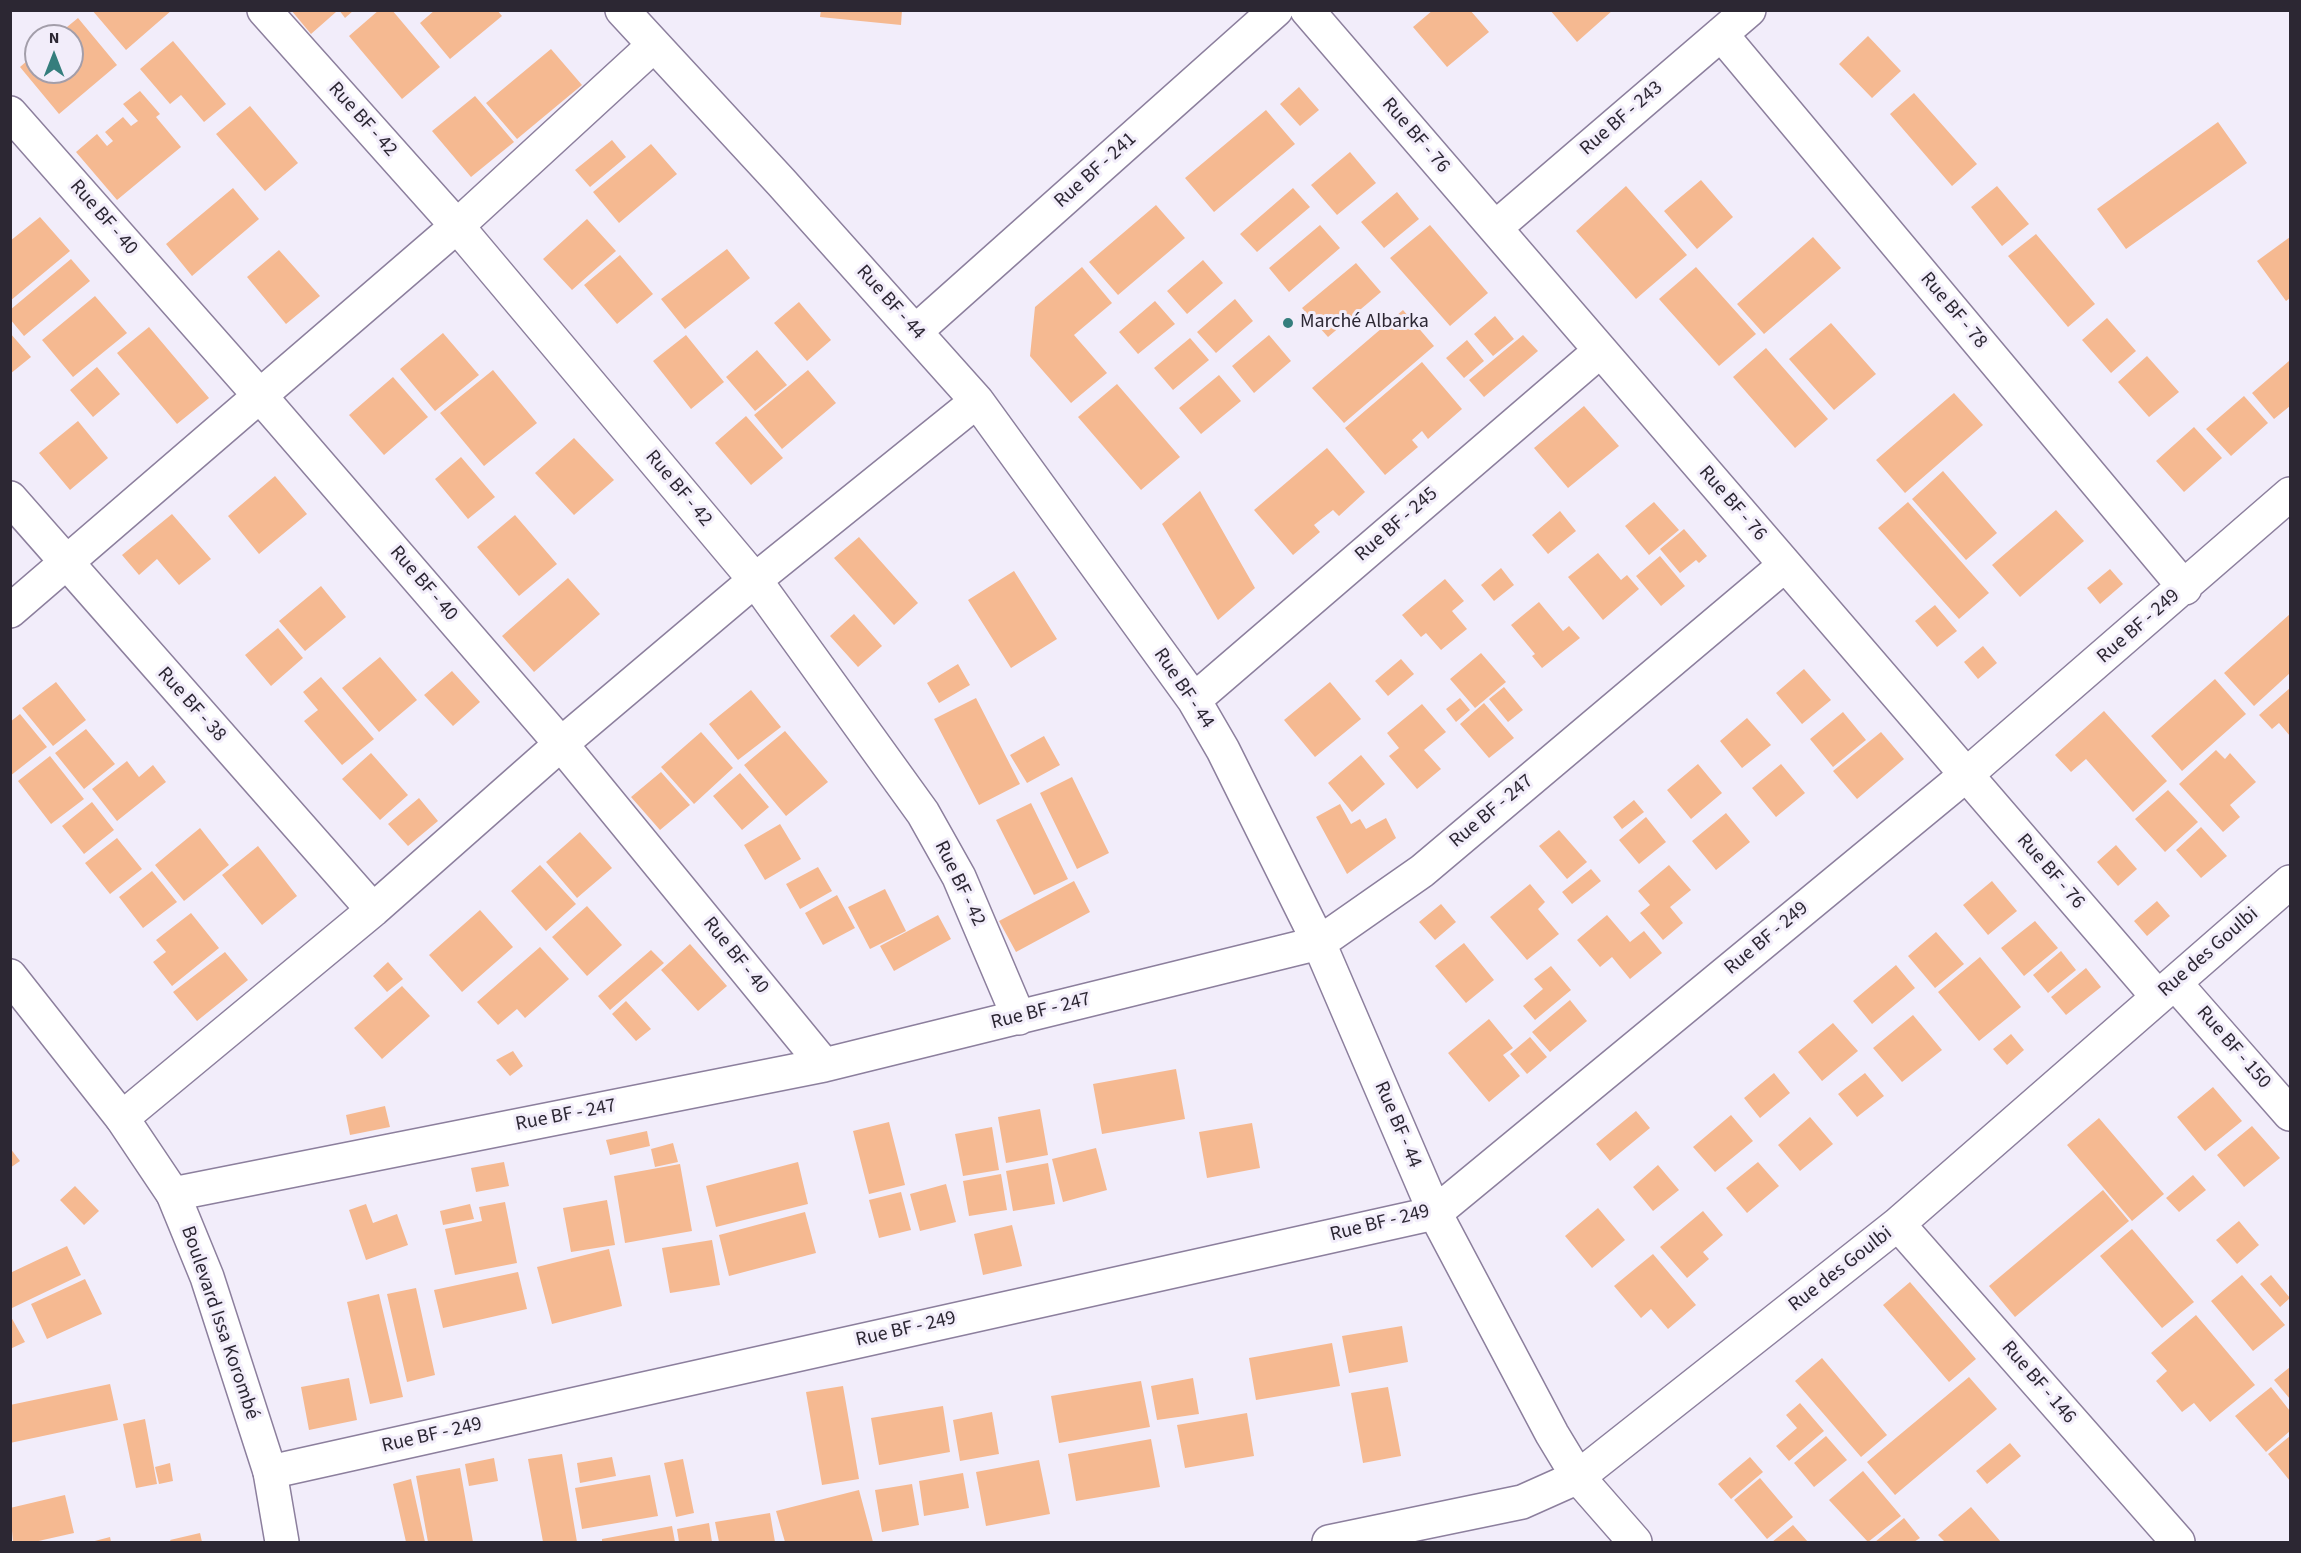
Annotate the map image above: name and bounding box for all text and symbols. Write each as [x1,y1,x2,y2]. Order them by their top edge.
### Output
north arrow [24,24,84,84]
text: N [49,27,59,49]
street label: Rue BF - 243 [1576,77,1668,161]
street label: Rue BF - 42 [322,78,402,162]
street label: Rue BF - 76 [1376,93,1454,179]
street label: Rue BF - 241 [1050,128,1142,214]
street label: Rue BF - 40 [64,175,142,261]
street label: Rue BF - 44 [850,261,930,345]
street label: Rue BF - 78 [1914,268,1992,354]
place label: Marché Albarka [1300,311,1429,335]
marker: Marché Albarka [1281,316,1295,330]
street label: Rue BF - 42 [639,446,717,532]
street label: Rue BF - 76 [1693,461,1771,547]
street label: Rue BF - 245 [1351,483,1443,567]
street label: Rue BF - 40 [384,541,462,627]
street label: Rue BF - 249 [2093,585,2185,669]
street label: Rue BF - 44 [1147,644,1219,734]
street label: Rue BF - 38 [151,663,231,747]
street label: Rue BF - 247 [1445,770,1539,854]
street label: Rue BF - 76 [2011,829,2089,915]
street label: Rue BF - 42 [928,837,990,931]
street label: Rue BF - 249 [1720,897,1814,981]
street label: Rue des Goulbi [2154,903,2264,1003]
street label: Rue BF - 40 [697,913,773,999]
street label: Rue BF - 247 [989,988,1093,1036]
street label: Rue BF - 150 [2191,1002,2275,1094]
street label: Rue BF - 44 [1368,1078,1426,1172]
street label: Rue BF - 247 [514,1095,618,1137]
street label: Rue BF - 249 [1328,1200,1432,1248]
street label: Rue des Goulbi [1784,1222,1898,1318]
street label: Boulevard Issa Korombé [175,1223,263,1423]
street label: Rue BF - 249 [854,1307,958,1353]
street label: Rue BF - 146 [1996,1337,2080,1429]
street label: Rue BF - 249 [380,1413,484,1459]

